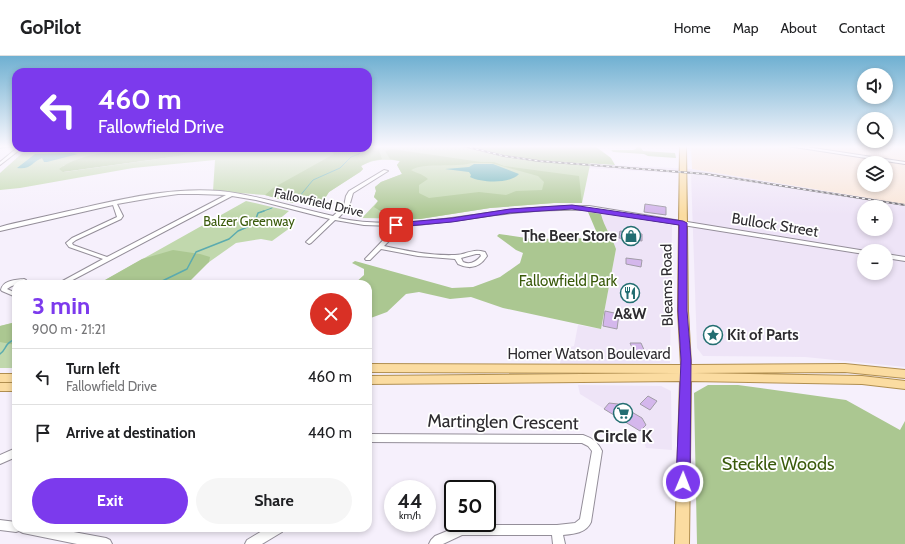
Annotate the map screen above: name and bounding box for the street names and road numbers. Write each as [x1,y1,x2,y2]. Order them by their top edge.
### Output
street label: Fallowfield Drive [273,184,365,220]
street label: Bullock Street [730,209,820,241]
street label: Bleams Road [657,244,677,326]
street label: Homer Watson Boulevard [507,345,671,363]
street label: Martinglen Crescent [427,410,579,434]

